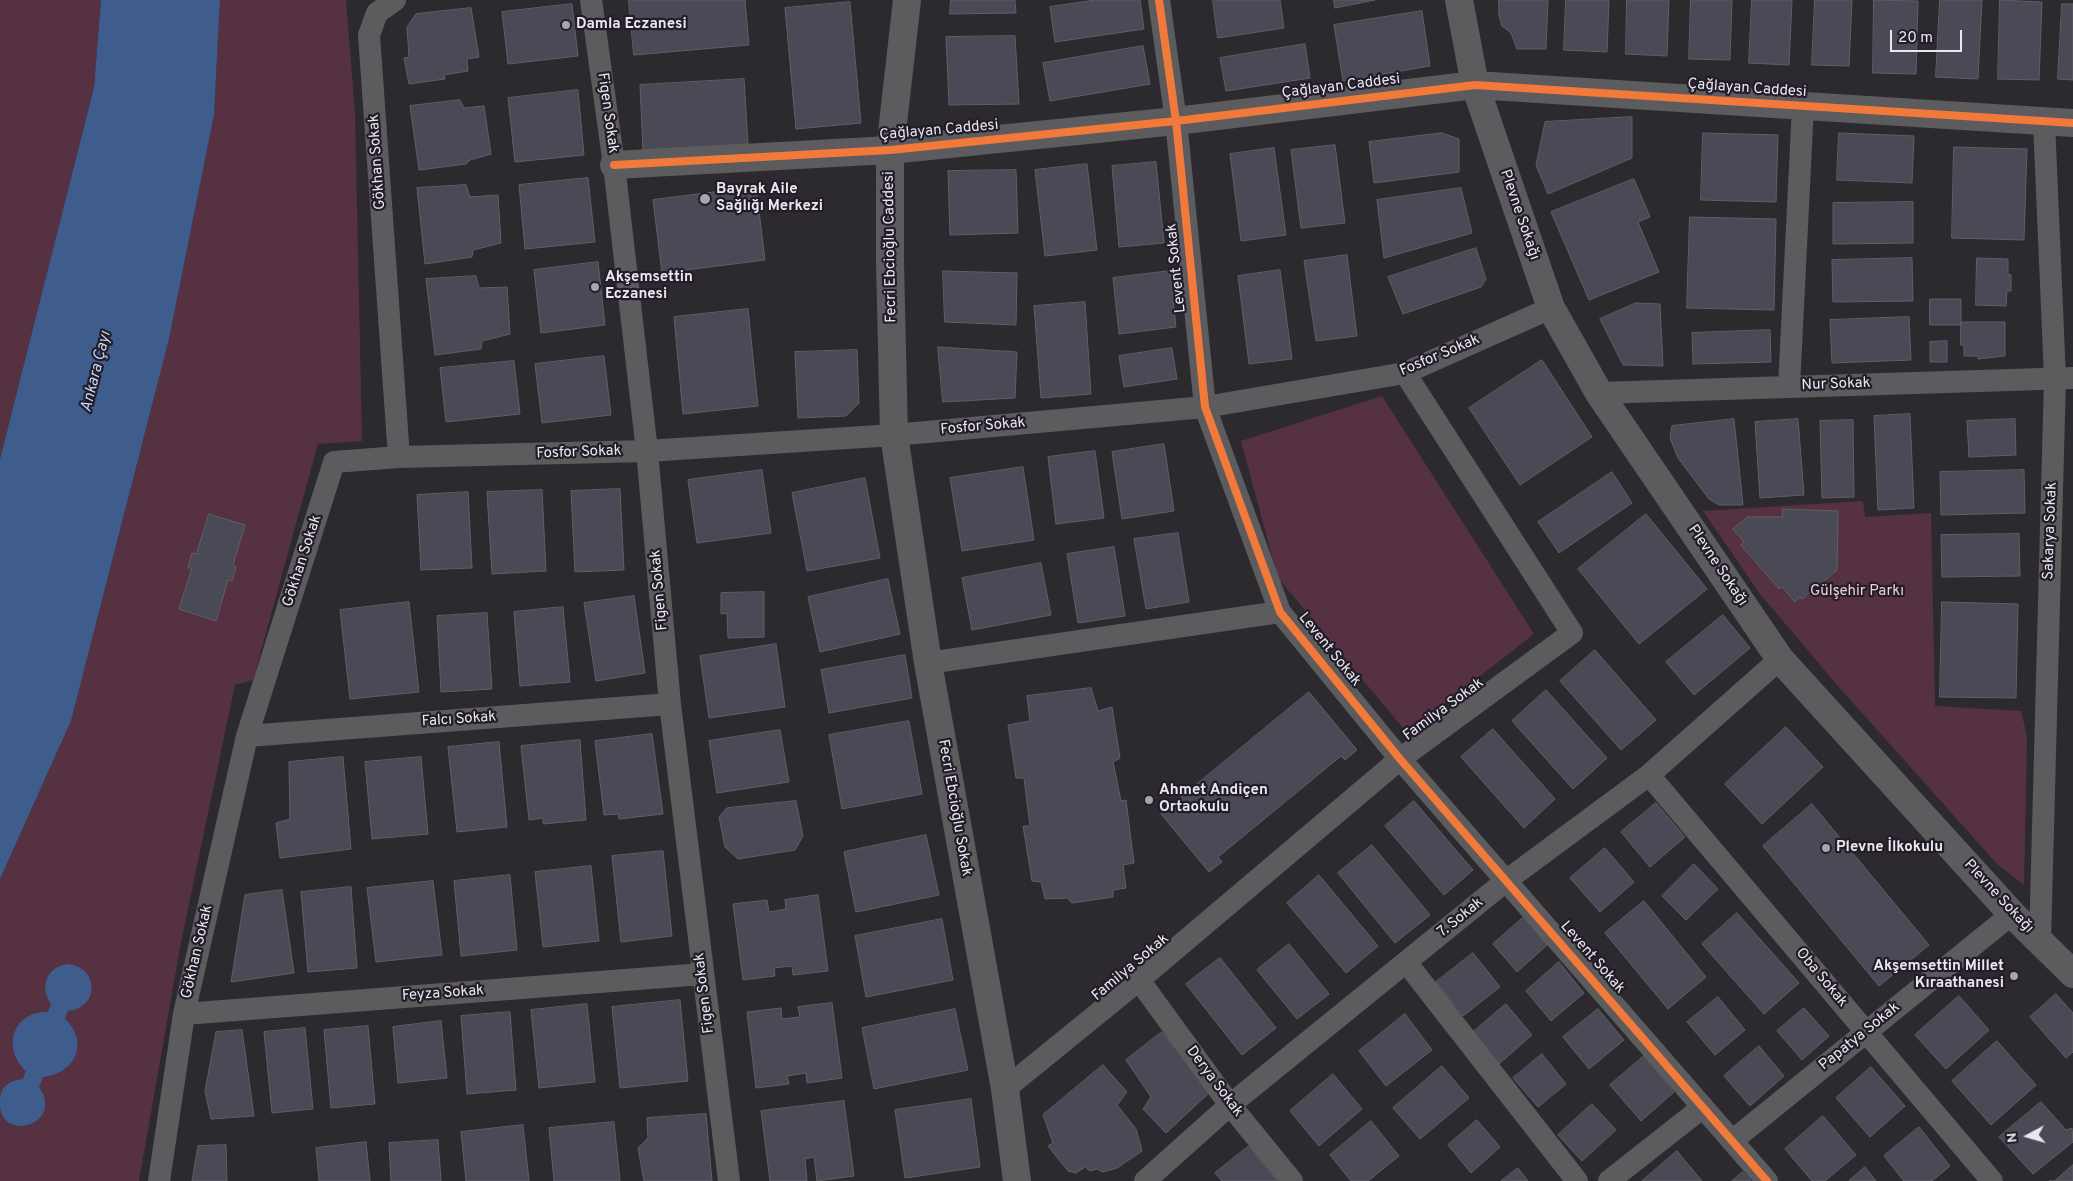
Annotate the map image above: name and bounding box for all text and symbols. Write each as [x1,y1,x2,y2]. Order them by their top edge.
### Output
place label: Damla Eczanesi [576,16,687,34]
marker: Damla Eczanesi [560,19,572,31]
scale bar [1893,20,1966,52]
text: 20 m [1898,29,1933,48]
street label: Figen Sokak [592,71,622,155]
street label: Çağlayan Caddesi [1281,71,1401,103]
street label: Çağlayan Caddesi [1687,76,1807,102]
street label: Gökhan Sokak [366,114,390,210]
street label: Çağlayan Caddesi [879,117,999,145]
street label: Plevne Sokağı [1495,167,1543,263]
street label: Fecri Ebcioğlu Caddesi [881,171,901,323]
place label: Bayrak Aile Sağlığı Merkezi [716,181,823,216]
marker: Bayrak Aile Sağlığı Merkezi [698,192,712,206]
street label: Levent Sokak [1163,222,1191,314]
place label: Akşemsettin Eczanesi [605,269,693,304]
marker: Akşemsettin Eczanesi [589,281,601,293]
water label: Ankara Çayı [78,330,116,414]
street label: Fosfor Sokak [1397,331,1483,381]
street label: Nur Sokak [1801,375,1871,395]
street label: Fosfor Sokak [940,414,1026,440]
street label: Fosfor Sokak [536,443,622,463]
street label: Sakarya Sokak [2040,482,2062,580]
street label: Gökhan Sokak [280,513,326,609]
street label: Plevne Sokağı [1683,522,1751,610]
street label: Figen Sokak [647,549,673,631]
park label: Gülşehir Parkı [1810,583,1904,601]
street label: Levent Sokak [1294,609,1364,691]
street label: Familya Sokak [1400,675,1488,745]
street label: Falcı Sokak [421,708,497,732]
street label: Fecri Ebcioğlu Sokak [933,738,975,878]
place label: Ahmet Andiçen Ortaokulu [1159,782,1268,817]
marker: Ahmet Andiçen Ortaokulu [1143,794,1155,806]
place label: Plevne İlkokulu [1836,839,1943,857]
marker: Plevne İlkokulu [1820,842,1832,854]
street label: Plevne Sokağı [1959,856,2037,938]
street label: 7. Sokak [1434,894,1488,942]
street label: Gökhan Sokak [178,903,218,1001]
street label: Levent Sokak [1556,918,1628,998]
street label: Familya Sokak [1089,930,1173,1006]
street label: Oba Sokak [1791,945,1851,1011]
street label: Figen Sokak [691,952,719,1034]
place label: Akşemsettin Millet Kıraathanesi [1873,958,2004,993]
marker: Akşemsettin Millet Kıraathanesi [2008,970,2020,982]
street label: Feyza Sokak [401,982,485,1006]
street label: Papatya Sokak [1816,999,1904,1075]
street label: Derya Sokak [1182,1043,1246,1121]
north arrow [2003,1111,2053,1161]
text: N [2004,1132,2022,1144]

